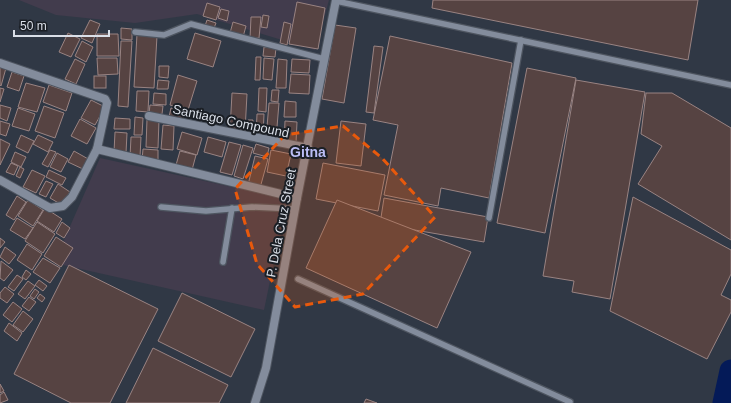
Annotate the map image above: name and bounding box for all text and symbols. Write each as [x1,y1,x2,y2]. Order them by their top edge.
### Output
scale bar [14,12,109,38]
text: 50 m [20,19,47,33]
street label: Santiago Compound [171,101,291,141]
district label: Gitna [290,144,326,160]
street label: P. Dela Cruz Street [263,167,299,279]

